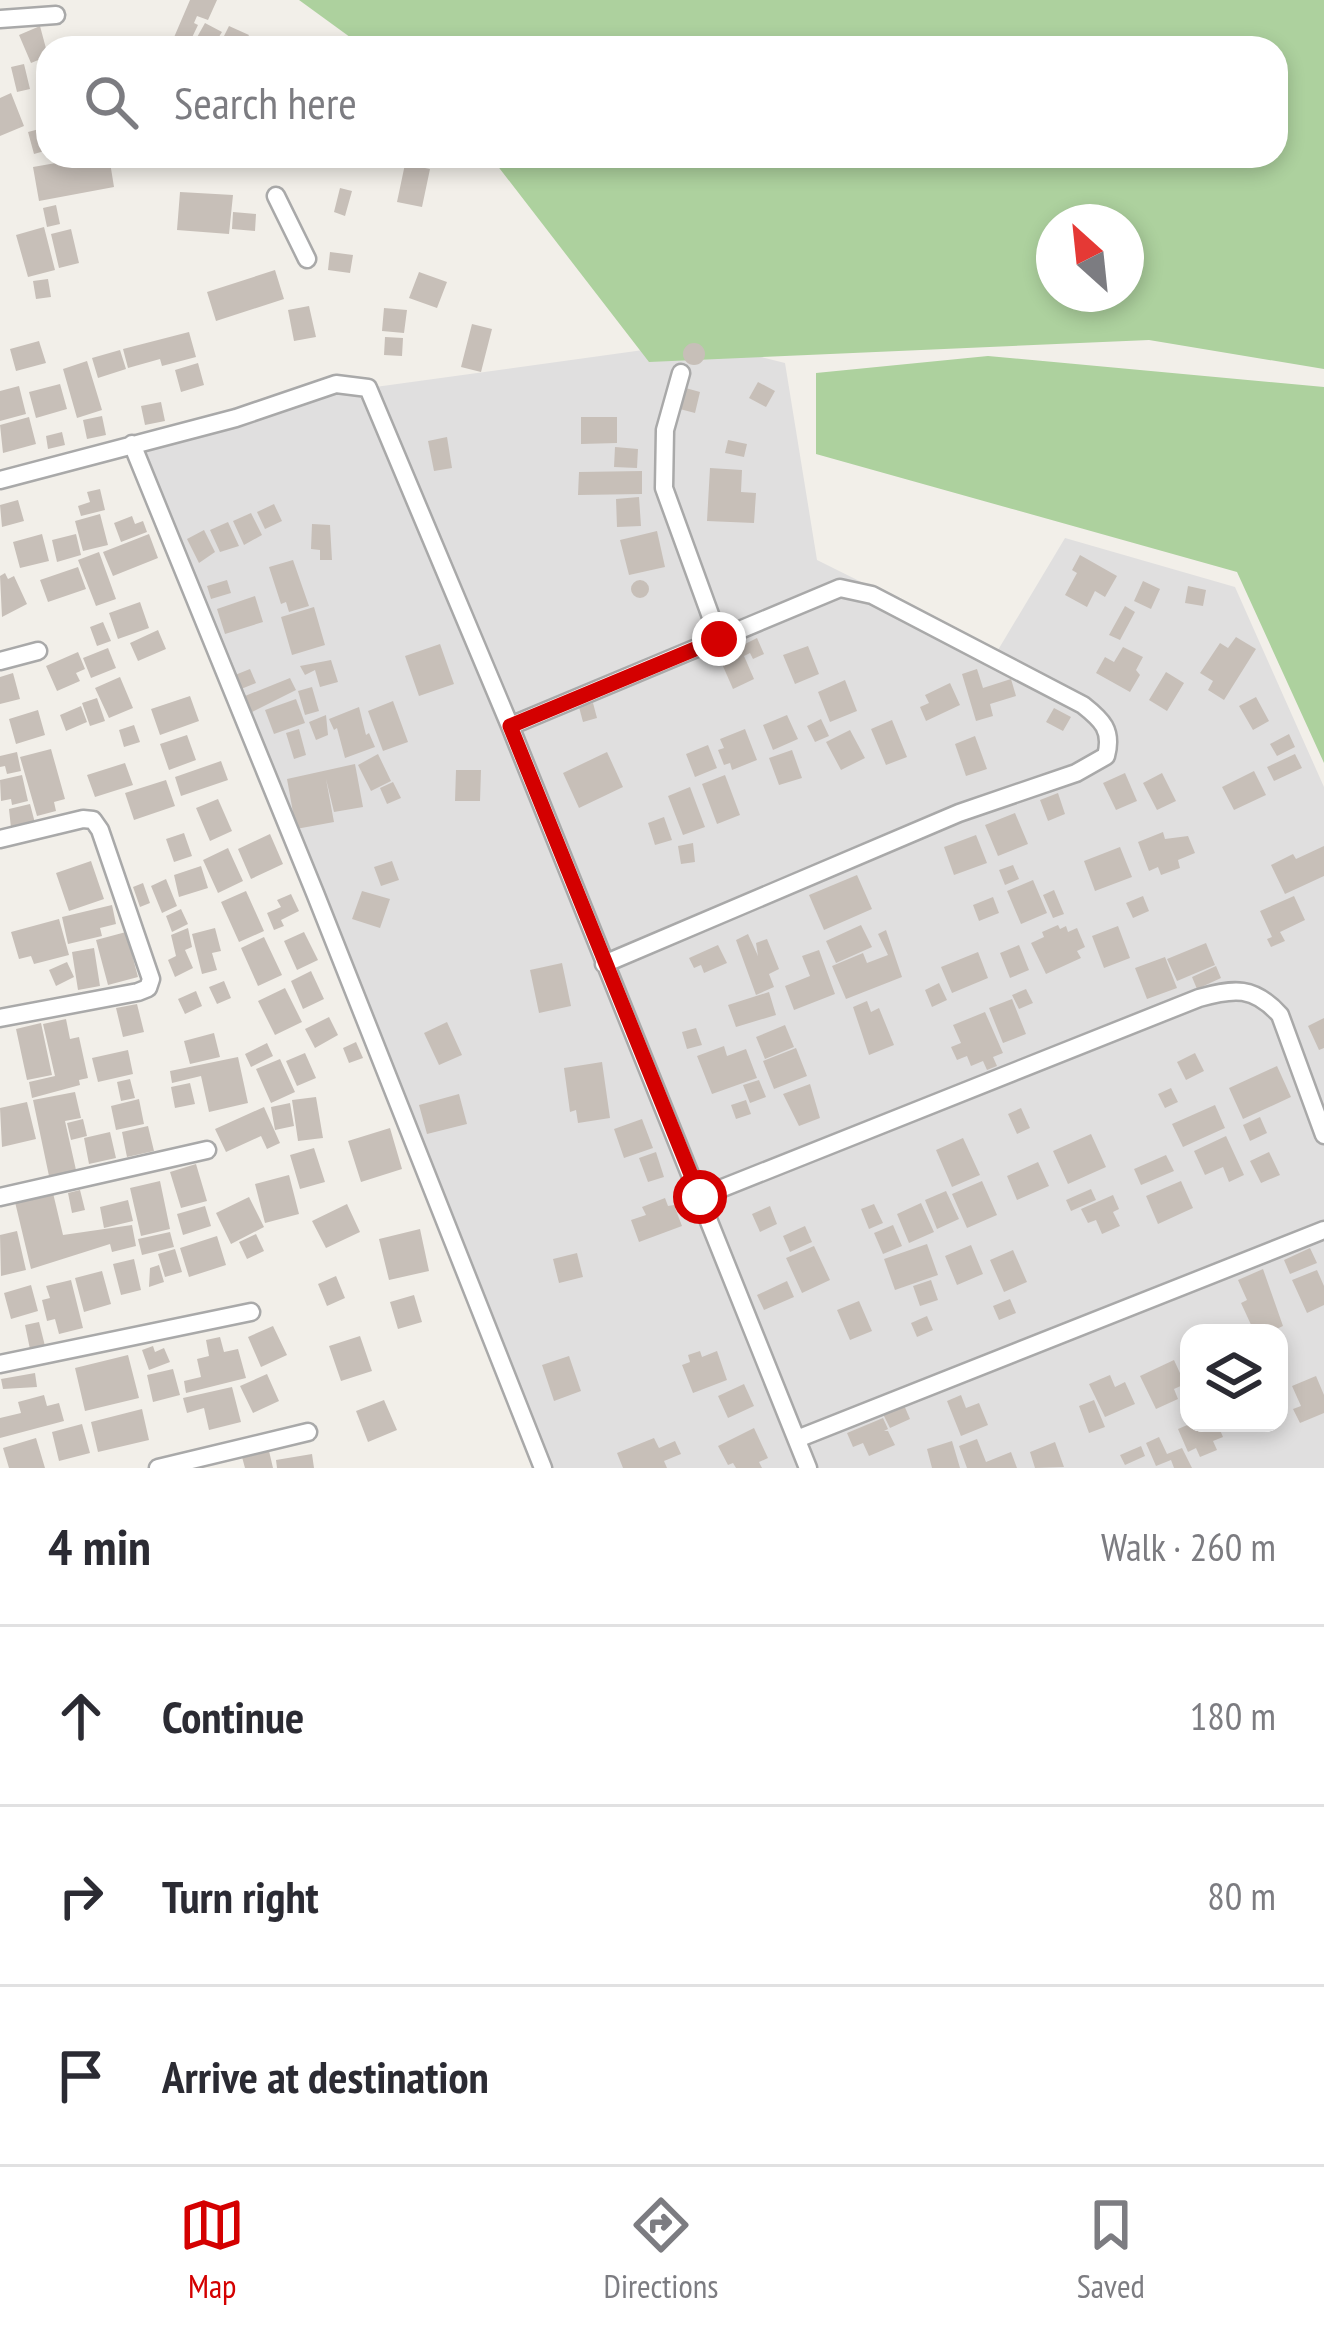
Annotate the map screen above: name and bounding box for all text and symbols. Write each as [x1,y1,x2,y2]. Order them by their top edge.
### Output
search box [36,36,1288,168]
icon: search [78,69,144,135]
text: Search here [174,73,357,131]
north arrow [1036,204,1144,312]
route end [692,612,746,666]
route start [673,1170,727,1224]
map controls [1180,1324,1288,1432]
button: layers [1180,1324,1288,1432]
text: 4 min [48,1513,151,1579]
text: Walk · 260 m [1101,1521,1276,1572]
icon: ahead [48,1683,114,1749]
text: Continue [162,1687,304,1745]
text: 180 m [1190,1690,1276,1741]
icon: right [48,1863,114,1929]
text: Turn right [162,1867,319,1925]
text: 80 m [1207,1870,1276,1921]
icon: arrive [48,2043,114,2109]
text: Arrive at destination [162,2047,489,2105]
tab: Map [179,2192,245,2307]
tab: Directions [604,2192,718,2307]
tab: Saved [1077,2192,1145,2307]

